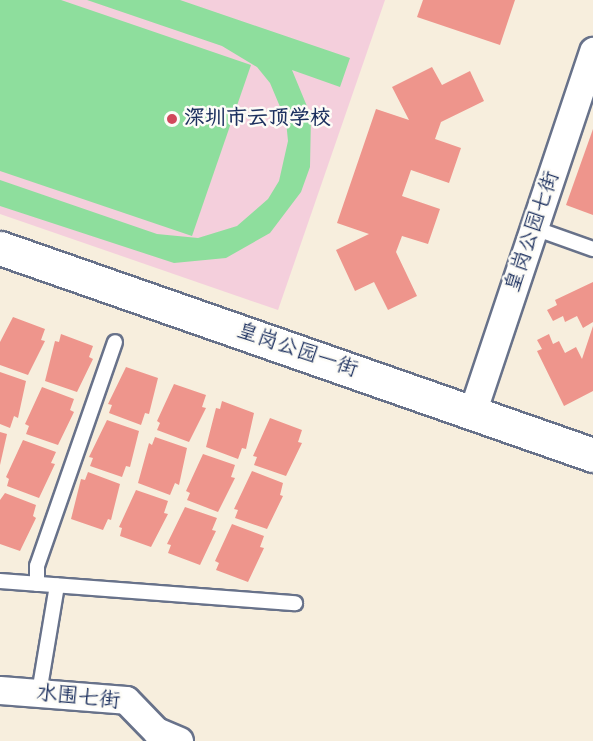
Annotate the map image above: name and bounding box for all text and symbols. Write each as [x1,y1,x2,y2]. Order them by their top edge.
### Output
place label: 深圳市云顶学校 [184,106,331,132]
marker: 深圳市云顶学校 [165,112,179,126]
street label: 皇岗公园七街 [501,168,565,296]
street label: 皇岗公园一街 [233,319,361,383]
street label: 水围七街 [35,681,121,715]

